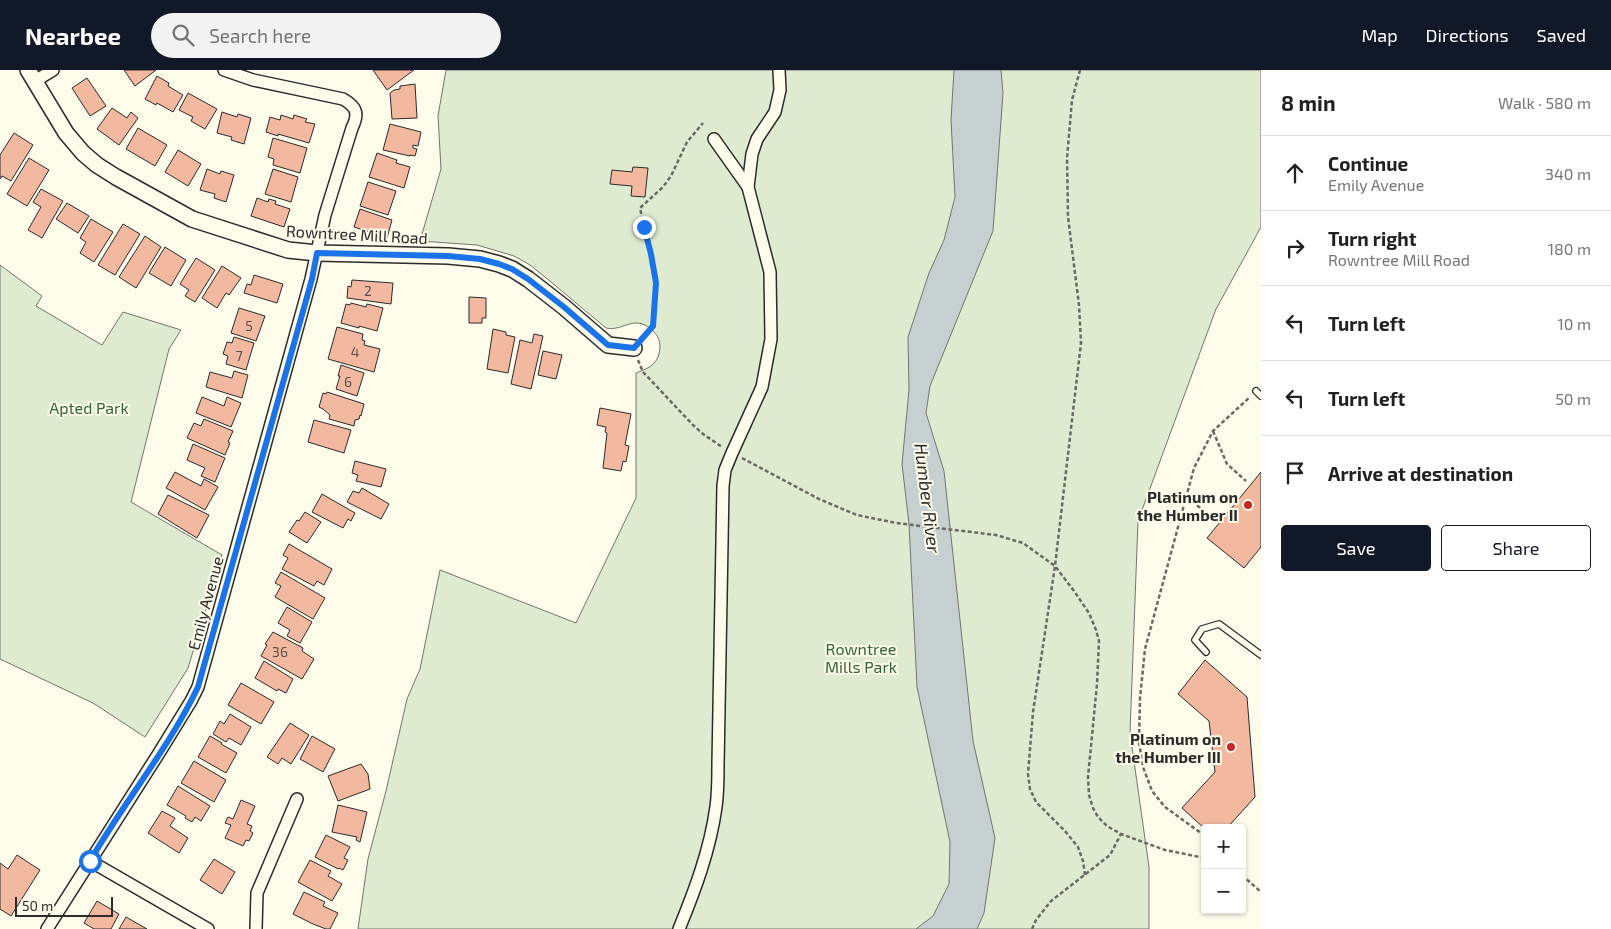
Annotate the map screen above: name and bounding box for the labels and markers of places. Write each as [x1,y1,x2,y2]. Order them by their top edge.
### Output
place label: Platinum on the Humber II [1137,487,1238,524]
marker: Platinum on the Humber II [1242,499,1254,511]
place label: Platinum on the Humber III [1115,729,1221,766]
marker: Platinum on the Humber III [1225,741,1237,753]

